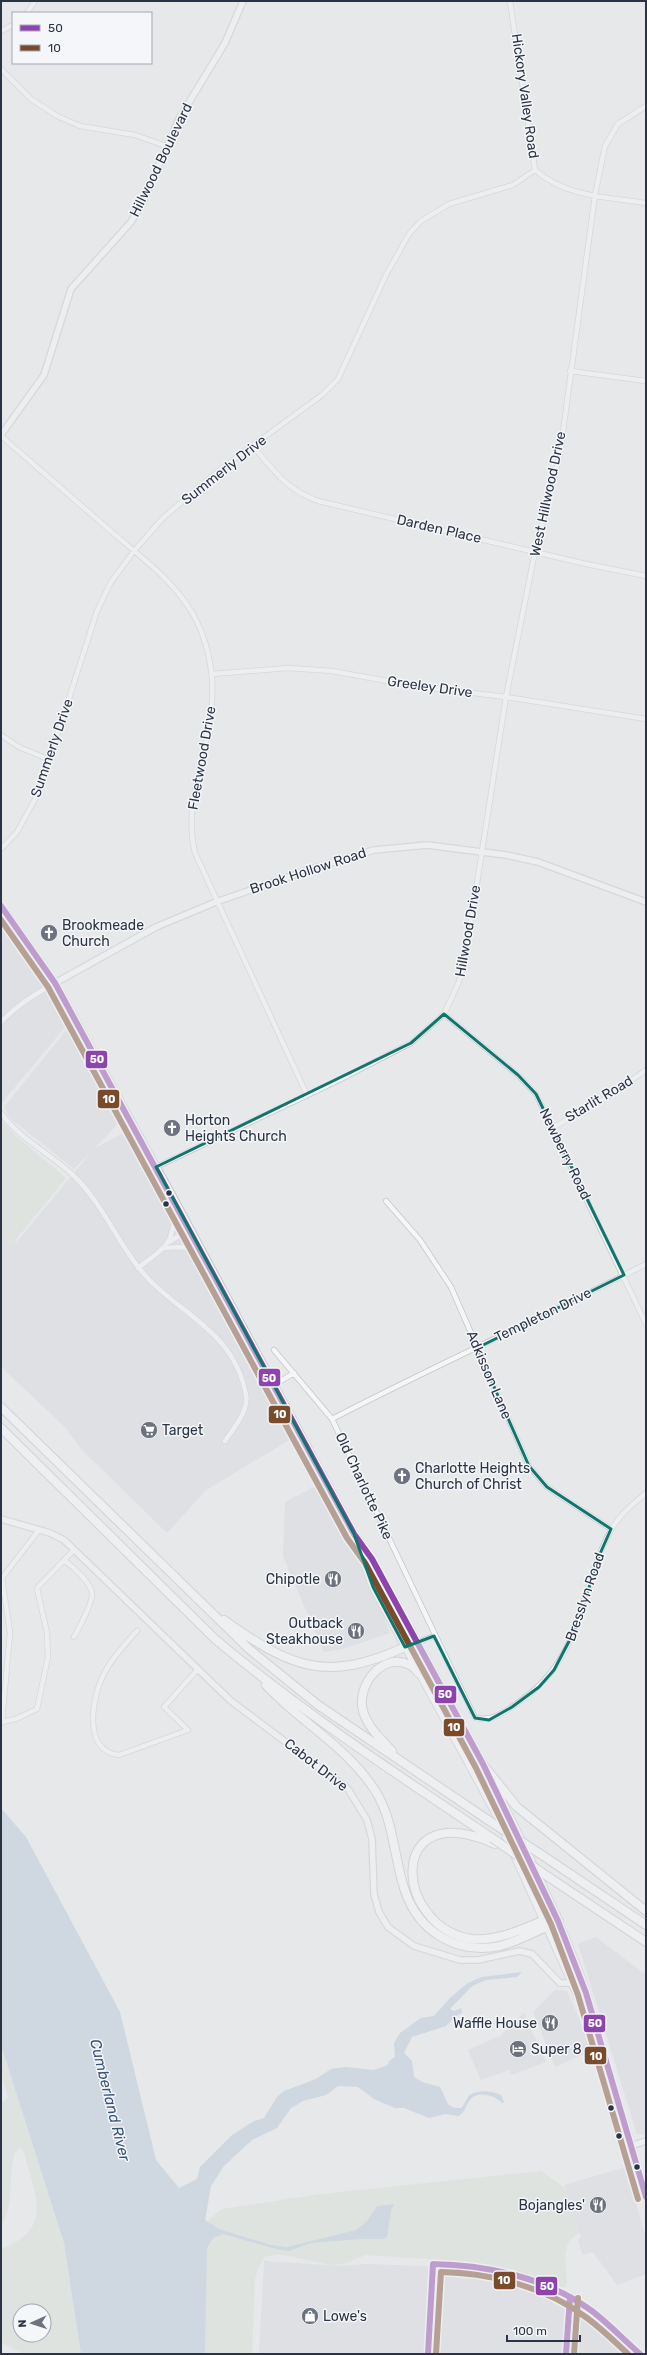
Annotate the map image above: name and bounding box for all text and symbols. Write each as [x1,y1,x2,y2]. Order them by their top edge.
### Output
legend [12,12,152,64]
text: 50 [48,21,63,35]
street label: Hickory Valley Road [508,32,542,160]
text: 10 [48,41,61,55]
street label: Hillwood Boulevard [126,100,196,220]
street label: West Hillwood Drive [526,430,570,558]
street label: Summerly Drive [178,431,270,508]
street label: Darden Place [395,511,483,547]
street label: Greeley Drive [386,673,474,701]
street label: Summerly Drive [27,696,77,799]
street label: Fleetwood Drive [184,705,220,811]
street label: Brook Hollow Road [248,844,368,898]
street label: Hillwood Drive [452,884,484,978]
place label: Brookmeade Church [62,917,144,950]
church icon: Brookmeade Church [39,923,59,943]
line badge: 50 [85,1050,108,1069]
text: 50 [90,1053,104,1066]
street label: Starlit Road [562,1072,636,1126]
line badge: 10 [97,1089,120,1109]
text: 10 [103,1093,115,1106]
street label: Newberry Road [536,1106,594,1202]
place label: Horton Heights Church [185,1112,287,1145]
church icon: Horton Heights Church [162,1118,182,1138]
unlabelled marker [164,1188,174,1198]
unlabelled marker [161,1199,171,1209]
street label: Templeton Drive [492,1284,594,1346]
street label: Adkisson Lane [463,1328,515,1422]
line badge: 50 [258,1368,281,1387]
text: 50 [262,1372,276,1385]
line badge: 10 [268,1405,291,1424]
text: 10 [274,1408,286,1421]
supermarket icon: Target [139,1420,159,1440]
place label: Target [162,1422,204,1439]
street label: Old Charlotte Pike [332,1430,396,1542]
place label: Charlotte Heights Church of Christ [415,1460,530,1493]
church icon: Charlotte Heights Church of Christ [392,1466,412,1486]
street label: Bresslyn Road [562,1550,608,1644]
restaurant icon: Chipotle [323,1569,343,1589]
place label: Chipotle [266,1571,320,1588]
place label: Outback Steakhouse [266,1615,344,1648]
restaurant icon: Outback Steakhouse [346,1621,366,1641]
line badge: 50 [434,1685,457,1704]
text: 50 [438,1688,452,1701]
line badge: 10 [443,1718,465,1737]
text: 10 [448,1721,460,1734]
street label: Cabot Drive [281,1735,351,1795]
restaurant icon: Waffle House [540,2013,560,2033]
line badge: 50 [583,2014,606,2033]
place label: Waffle House [453,2015,537,2032]
text: 50 [588,2017,602,2030]
water label: Cumberland River [86,2037,134,2164]
hotel icon: Super 8 [508,2039,528,2059]
place label: Super 8 [531,2041,582,2058]
line badge: 10 [584,2046,607,2065]
text: 10 [590,2050,602,2063]
unlabelled marker [606,2103,616,2113]
unlabelled marker [614,2131,624,2141]
unlabelled marker [632,2162,642,2172]
restaurant icon: Bojangles' [588,2195,608,2215]
place label: Bojangles' [518,2197,585,2214]
line badge: 10 [493,2271,516,2290]
text: 10 [498,2274,510,2287]
line badge: 50 [535,2276,558,2296]
text: 50 [540,2280,554,2293]
north arrow [12,2303,52,2343]
shop icon: Lowe's [300,2306,320,2326]
place label: Lowe's [323,2308,367,2325]
scale bar [507,2317,580,2343]
text: N [16,2319,29,2328]
text: 100 m [513,2324,547,2338]

